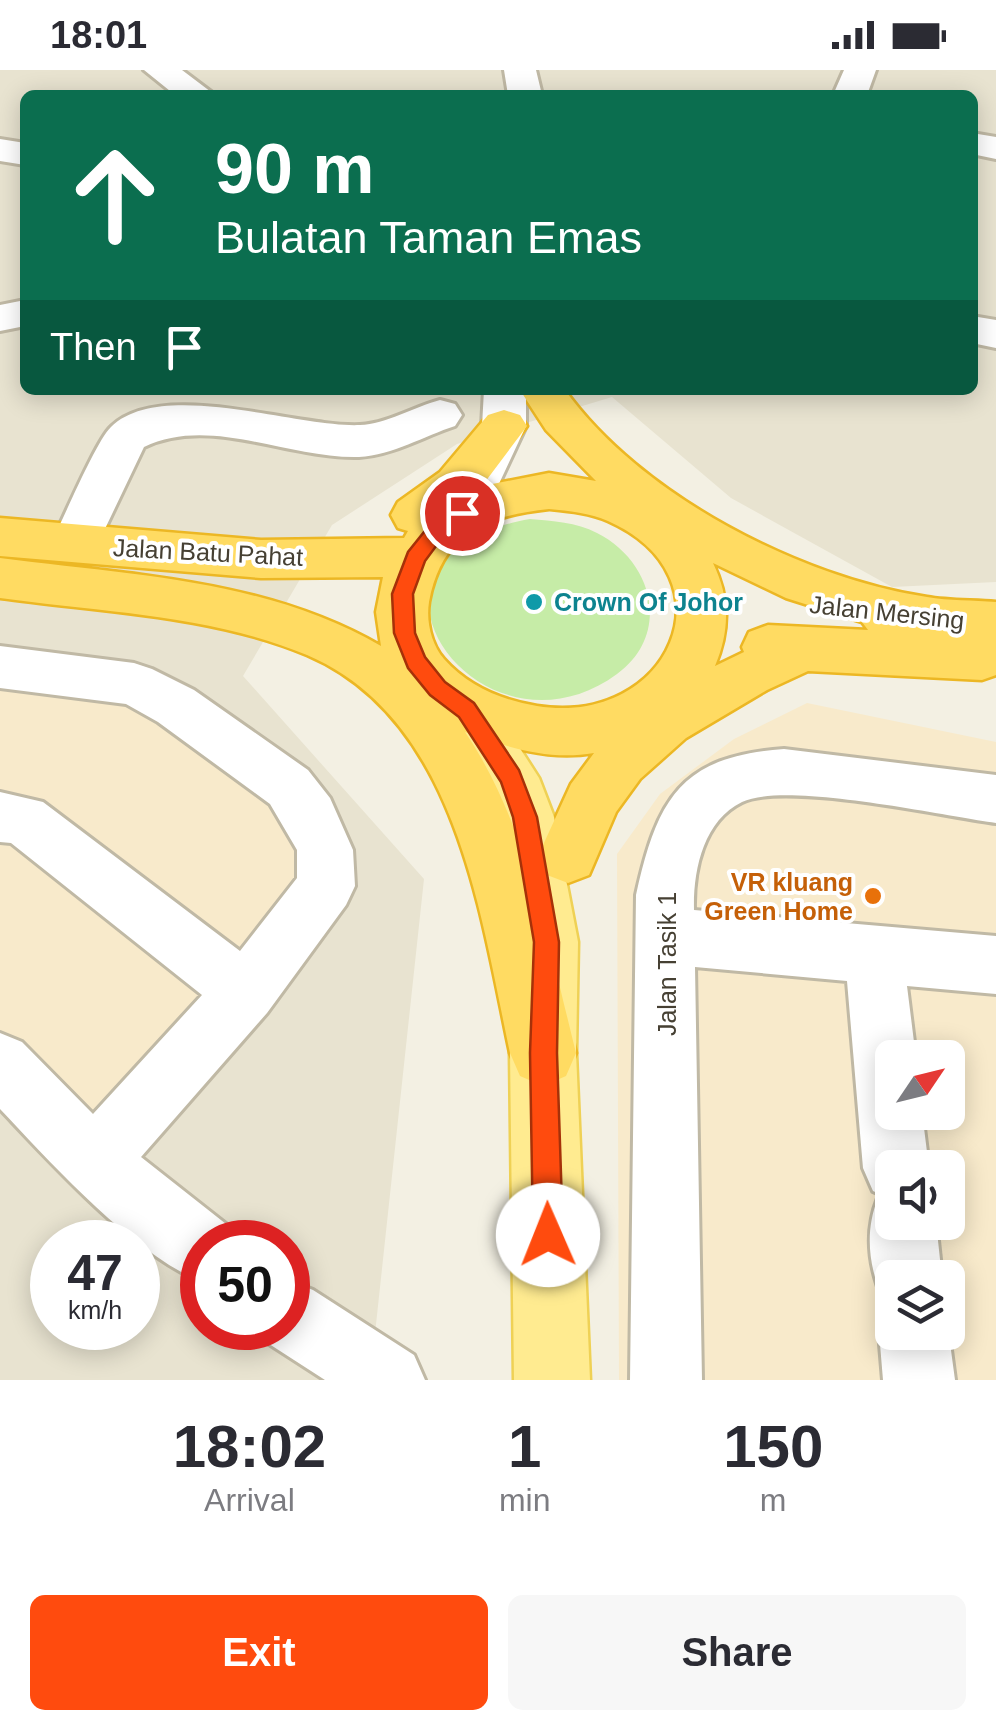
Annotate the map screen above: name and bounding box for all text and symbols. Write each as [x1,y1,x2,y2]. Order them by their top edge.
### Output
text: 18:01 [50,14,147,56]
icon: ahead [50,130,180,260]
text: 90 m [215,130,375,208]
text: Bulatan Taman Emas [215,212,642,263]
icon: arrive [157,320,212,375]
text: Then [50,326,137,368]
pin [420,471,505,556]
icon: arrive [435,486,490,541]
street label: Jalan Batu Pahat [112,533,304,571]
place label: Crown Of Johor [554,588,743,616]
street label: Jalan Mersing [808,590,966,634]
marker: Crown Of Johor [523,591,545,613]
place label: VR kluang Green Home [704,868,853,925]
marker: VR kluang Green Home [862,885,884,907]
street label: Jalan Tasik 1 [653,892,681,1036]
north arrow [875,1040,965,1130]
map controls [875,1040,965,1350]
button: sound [875,1150,965,1240]
position arrow [496,1183,600,1287]
speed limit sign: 50 [180,1220,310,1350]
text: 47 [67,1245,123,1301]
button: layers [875,1260,965,1350]
text: km/h [68,1296,122,1324]
text: 18:02 [173,1413,326,1480]
text: 1 [508,1413,541,1480]
text: 150 [723,1413,823,1480]
text: Arrival [204,1482,295,1518]
text: min [499,1482,550,1518]
text: m [760,1482,787,1518]
button: Exit [30,1595,488,1710]
button: Share [508,1595,966,1710]

